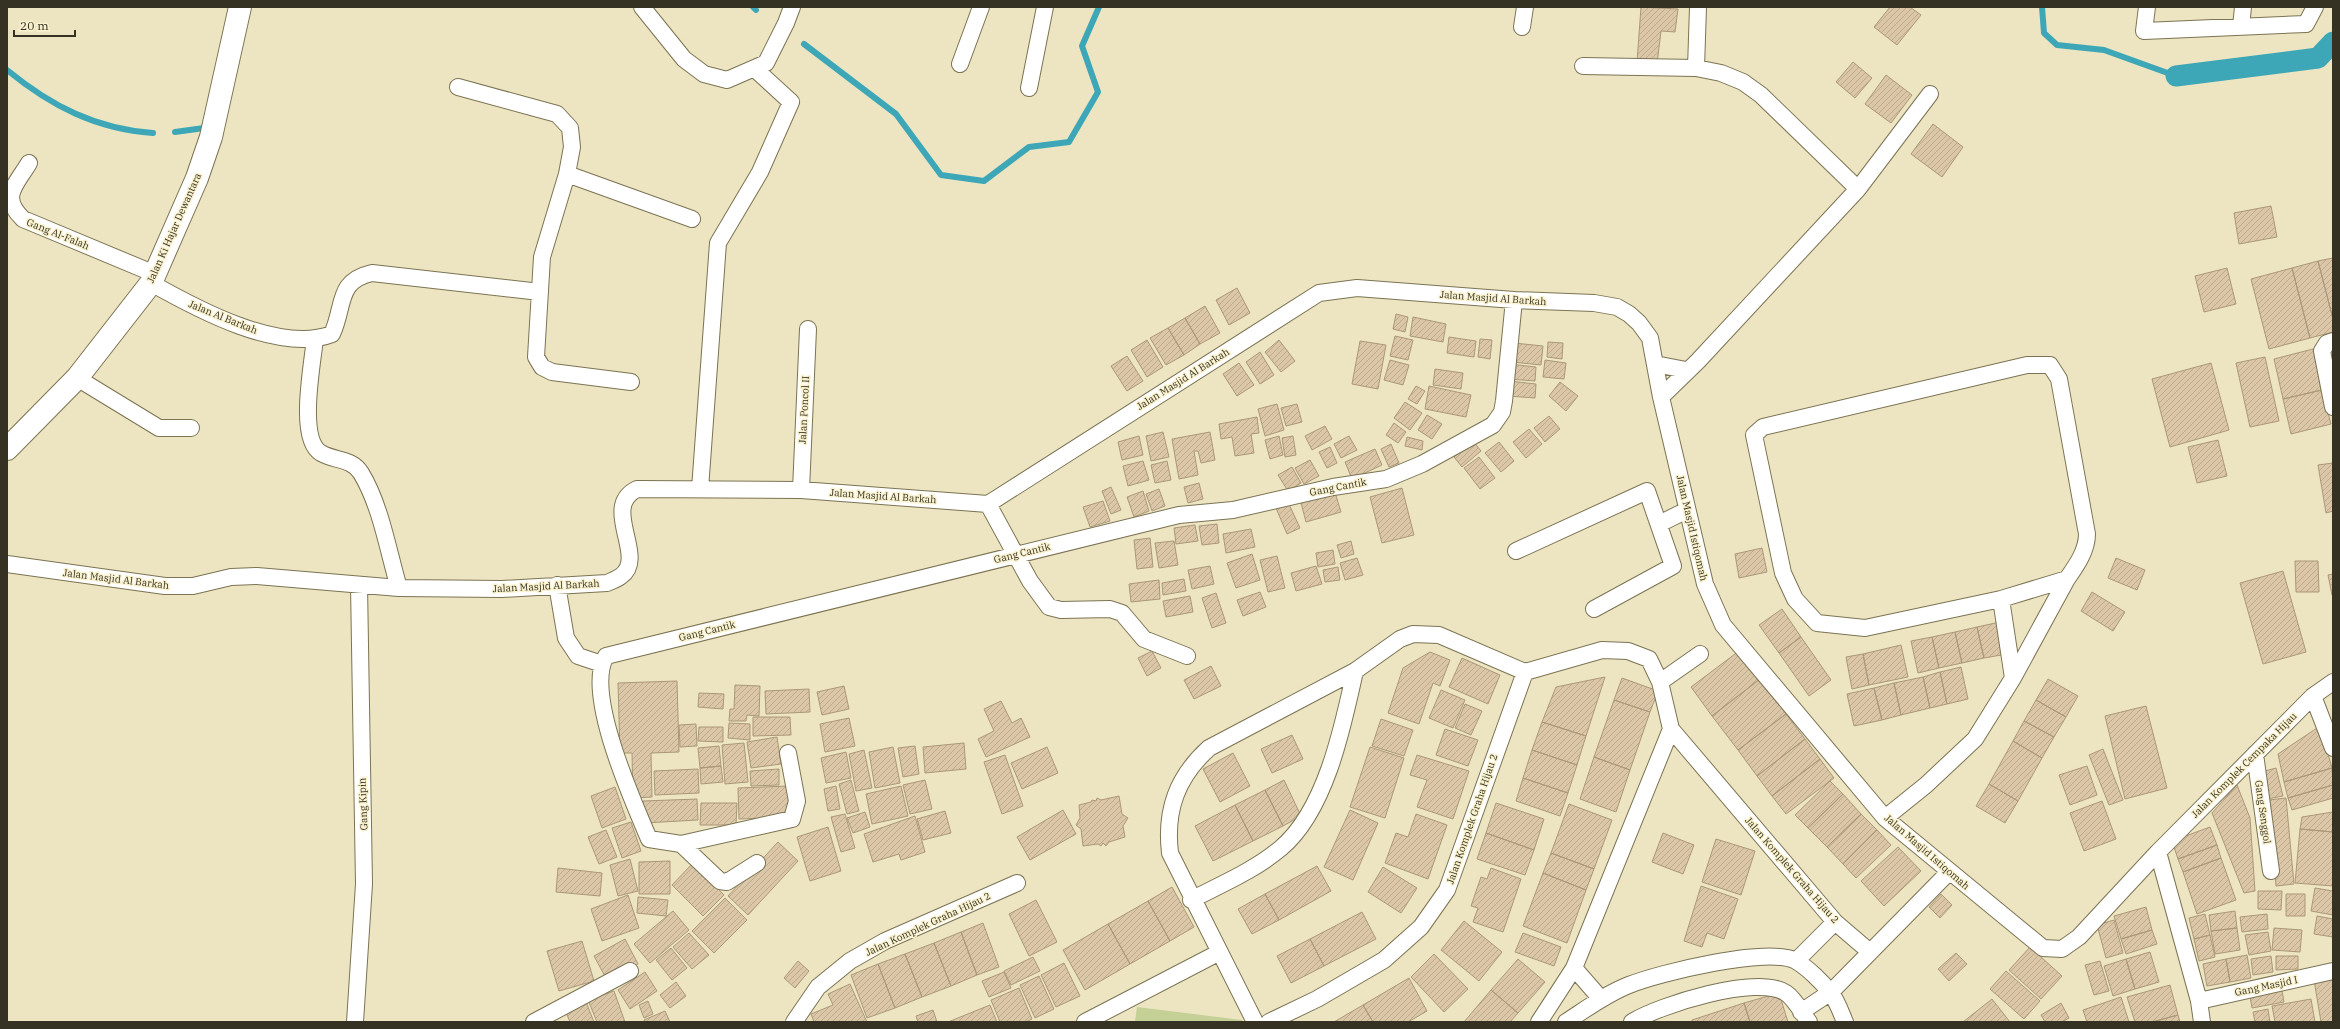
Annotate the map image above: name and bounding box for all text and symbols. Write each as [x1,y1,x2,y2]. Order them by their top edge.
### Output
scale bar [14,12,75,38]
text: 20 m [20,18,49,33]
street label: Jalan Ki Hajar Dewantara [144,170,204,285]
street label: Gang Al-Falah [25,215,91,253]
street label: Jalan Masjid Al Barkah [1439,288,1547,308]
street label: Jalan Al Barkah [187,297,259,337]
street label: Jalan Masjid Al Barkah [1134,345,1232,413]
street label: Jalan Poncol II [796,376,812,444]
street label: Jalan Masjid Istiqomah [1673,474,1711,582]
street label: Gang Cantik [1308,475,1368,499]
street label: Jalan Masjid Al Barkah [829,486,937,506]
street label: Gang Cantik [992,540,1052,566]
street label: Jalan Masjid Al Barkah [62,566,170,592]
street label: Jalan Masjid Al Barkah [492,577,600,595]
street label: Gang Cantik [677,618,737,644]
street label: Jalan Komplek Cempaka Hijau [2188,709,2300,821]
street label: Jalan Komplek Graha Hijau 2 [1444,752,1500,886]
street label: Gang Kipin [356,777,370,831]
street label: Gang Senggol [2252,779,2274,845]
street label: Jalan Masjid Istiqomah [1882,811,1972,893]
street label: Jalan Komplek Graha Hijau 2 [1742,814,1842,926]
street label: Jalan Komplek Graha Hijau 2 [863,889,993,959]
street label: Gang Masjid I [2233,973,2299,999]

